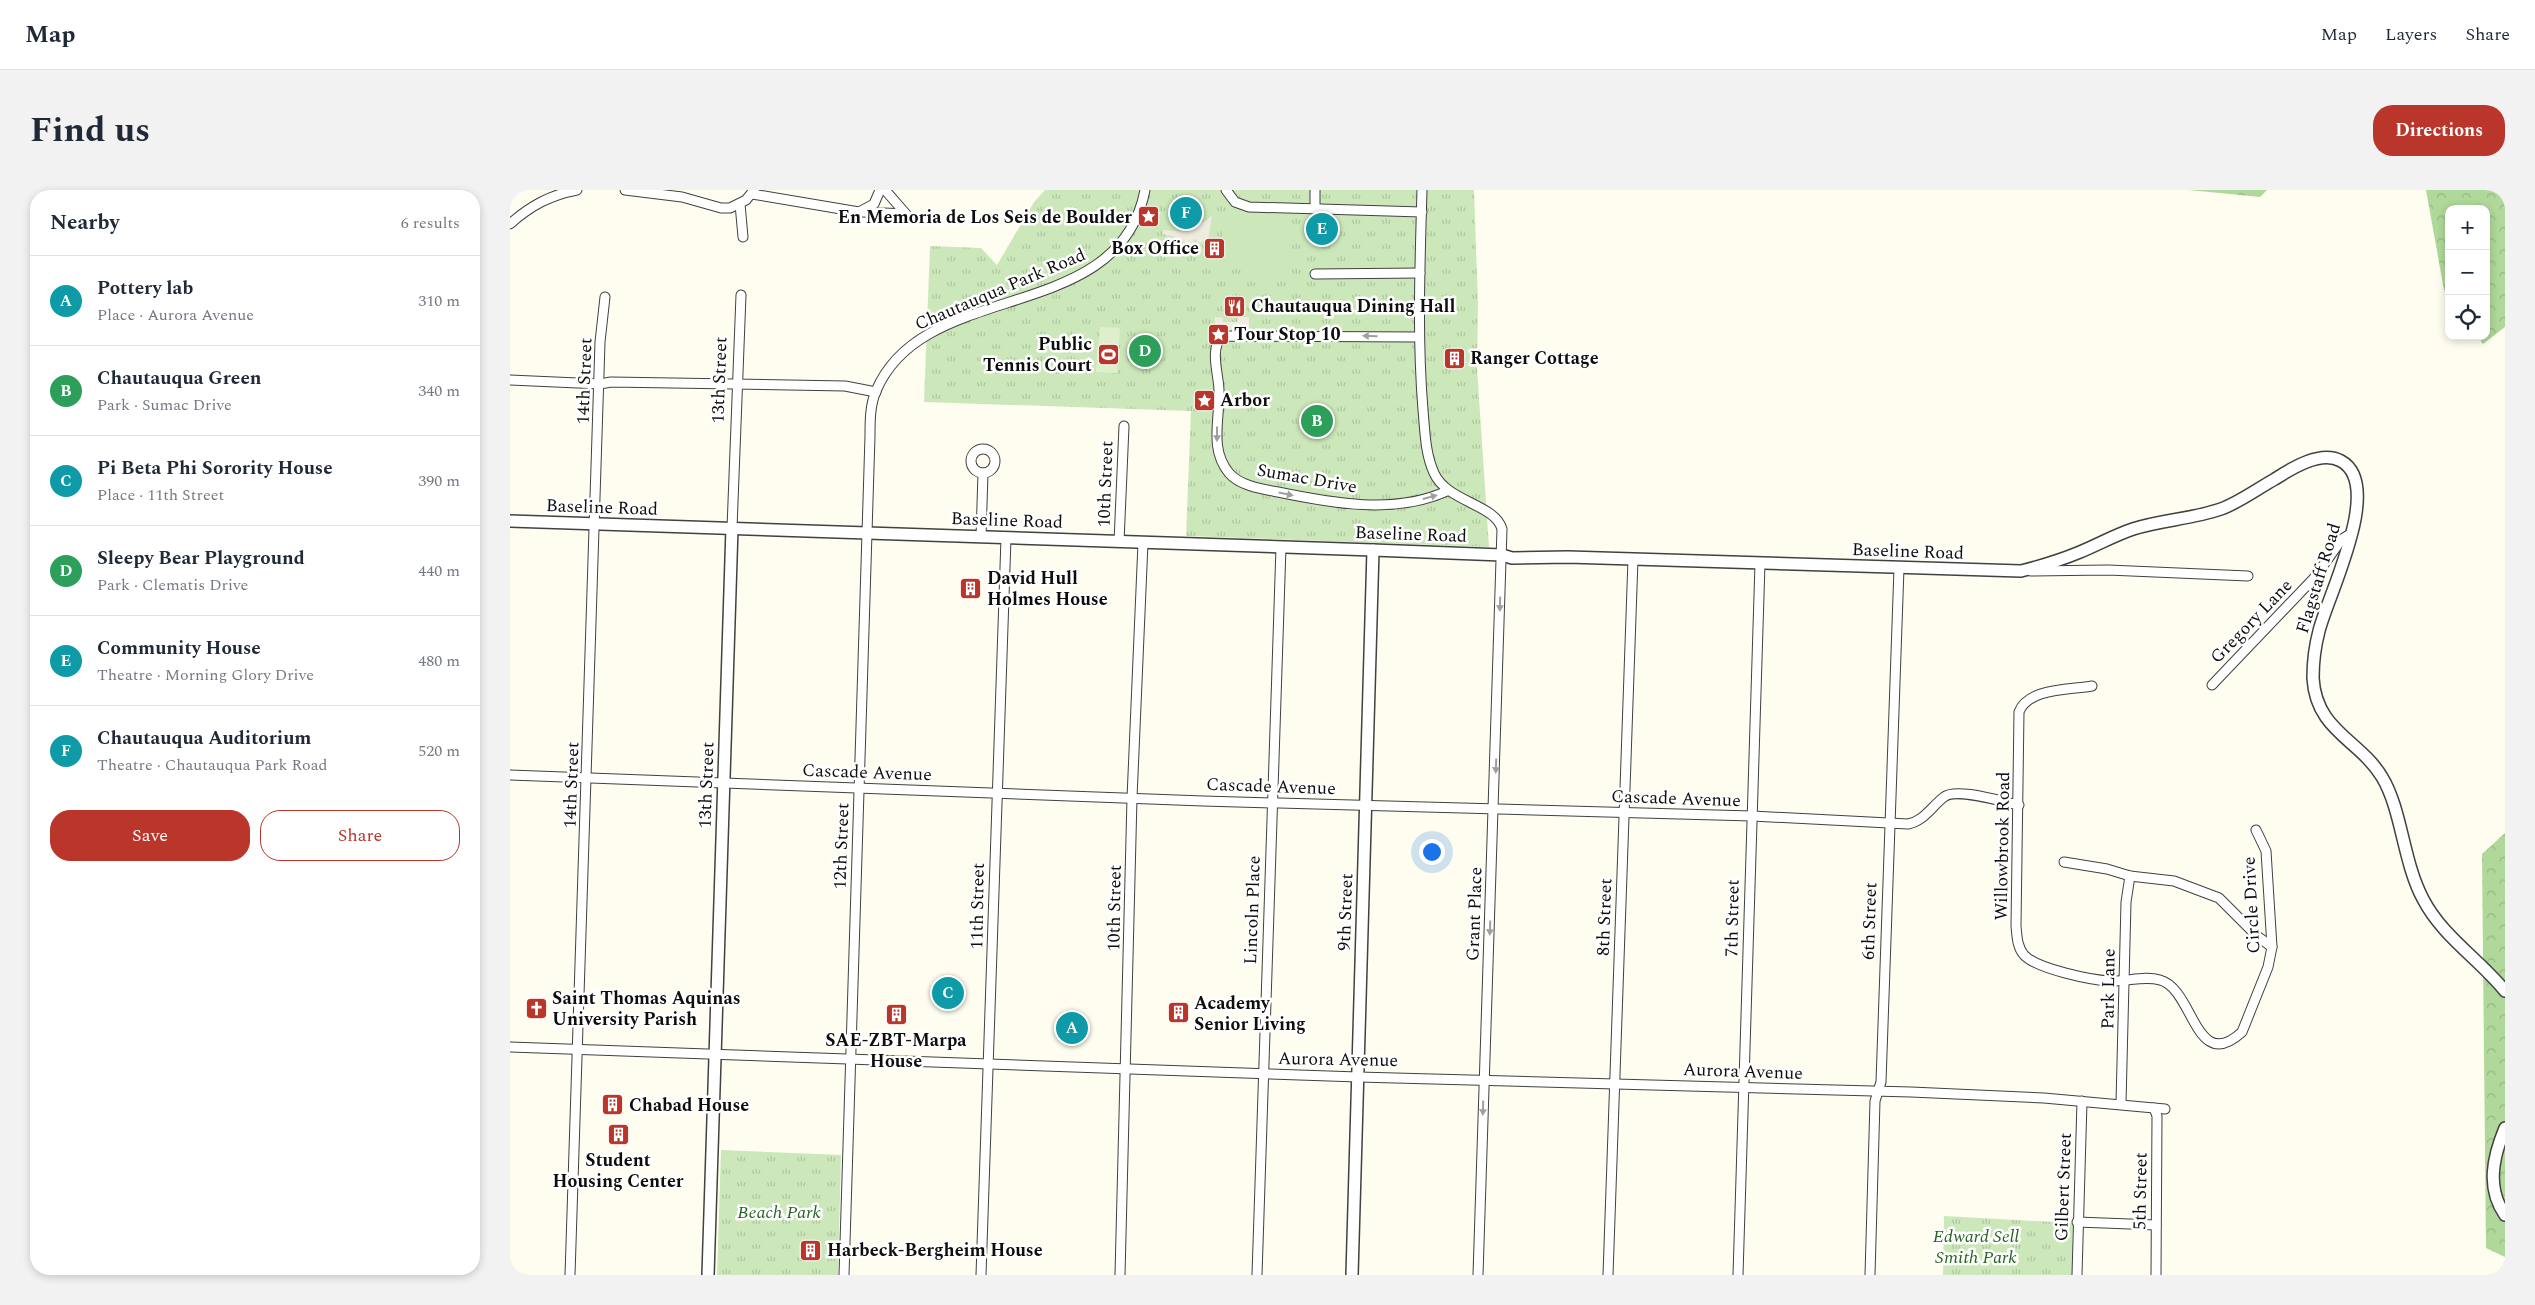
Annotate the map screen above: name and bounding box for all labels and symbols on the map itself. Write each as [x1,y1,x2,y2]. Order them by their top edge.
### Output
pin: F [1170,194,1202,232]
place label: En Memoria de Los Seis de Boulder [838,204,1132,231]
place icon: En Memoria de Los Seis de Boulder [1136,205,1160,229]
pin: E [1306,210,1338,248]
place label: Box Office [1111,235,1199,262]
building icon: Box Office [1203,236,1227,260]
street label: Chautauqua Park Road [911,241,1090,338]
place label: Chautauqua Dining Hall [1251,293,1455,320]
restaurant icon: Chautauqua Dining Hall [1223,294,1247,318]
place label: Tour Stop 10 [1234,321,1341,348]
place icon: Tour Stop 10 [1206,322,1230,346]
place label: Public Tennis Court [983,331,1092,379]
pin: D [1129,332,1161,370]
one-way arrow [1362,332,1378,340]
street label: 13th Street [704,336,735,424]
street label: 14th Street [569,337,600,425]
sports icon: Public Tennis Court [1096,342,1120,366]
place label: Ranger Cottage [1470,345,1599,372]
building icon: Ranger Cottage [1442,346,1466,370]
place label: Arbor [1220,387,1270,414]
place icon: Arbor [1192,388,1216,412]
pin: B [1301,402,1333,440]
one-way arrow [1213,426,1221,442]
street label: 10th Street [1090,440,1121,528]
street label: Sumac Drive [1255,456,1359,501]
one-way arrow [1279,490,1295,498]
street label: Baseline Road [545,492,659,523]
one-way arrow [1423,493,1438,501]
street label: Baseline Road [950,505,1064,536]
street label: Baseline Road [1354,519,1468,550]
street label: Flagstaff Road [2289,520,2348,637]
street label: Baseline Road [1851,536,1965,567]
place label: David Hull Holmes House [987,565,1108,613]
street label: Gregory Lane [2204,573,2299,670]
building icon: David Hull Holmes House [959,576,983,600]
one-way arrow [1496,596,1504,612]
street label: 14th Street [556,741,587,829]
street label: 13th Street [691,741,722,829]
street label: Cascade Avenue [802,757,932,788]
one-way arrow [1491,758,1499,774]
street label: Cascade Avenue [1206,771,1336,802]
street label: Willowbrook Road [1988,771,2017,921]
street label: Cascade Avenue [1611,783,1741,814]
street label: 12th Street [826,802,857,890]
your location [1419,839,1445,865]
street label: Lincoln Place [1237,855,1268,965]
street label: Circle Drive [2235,856,2268,954]
street label: 11th Street [963,862,992,950]
street label: 10th Street [1100,864,1129,952]
street label: Grant Place [1459,866,1490,962]
street label: 9th Street [1331,873,1360,951]
street label: 8th Street [1590,878,1619,956]
street label: 7th Street [1718,879,1747,957]
street label: 6th Street [1855,882,1884,960]
one-way arrow [1486,921,1494,937]
street label: Park Lane [2094,948,2123,1030]
pin: C [932,974,964,1012]
place label: Saint Thomas Aquinas University Parish [552,985,741,1033]
place label: Academy Senior Living [1194,990,1306,1038]
church icon: Saint Thomas Aquinas University Parish [524,996,548,1020]
building icon: Academy Senior Living [1166,1001,1190,1025]
building icon: SAE-ZBT-Marpa House [884,1003,908,1027]
pin: A [1056,1009,1088,1047]
place label: SAE-ZBT-Marpa House [825,1027,967,1075]
street label: Aurora Avenue [1278,1045,1398,1074]
street label: Aurora Avenue [1682,1056,1803,1087]
place label: Chabad House [629,1092,749,1119]
building icon: Chabad House [601,1093,625,1117]
one-way arrow [1479,1101,1487,1117]
building icon: Student Housing Center [606,1123,630,1147]
street label: Gilbert Street [2048,1132,2079,1242]
place label: Student Housing Center [553,1147,684,1195]
street label: 5th Street [2126,1152,2155,1230]
park label: Beach Park [737,1199,821,1226]
park label: Edward Sell Smith Park [1933,1223,2019,1271]
place label: Harbeck-Bergheim House [827,1237,1043,1264]
building icon: Harbeck-Bergheim House [799,1238,823,1262]

